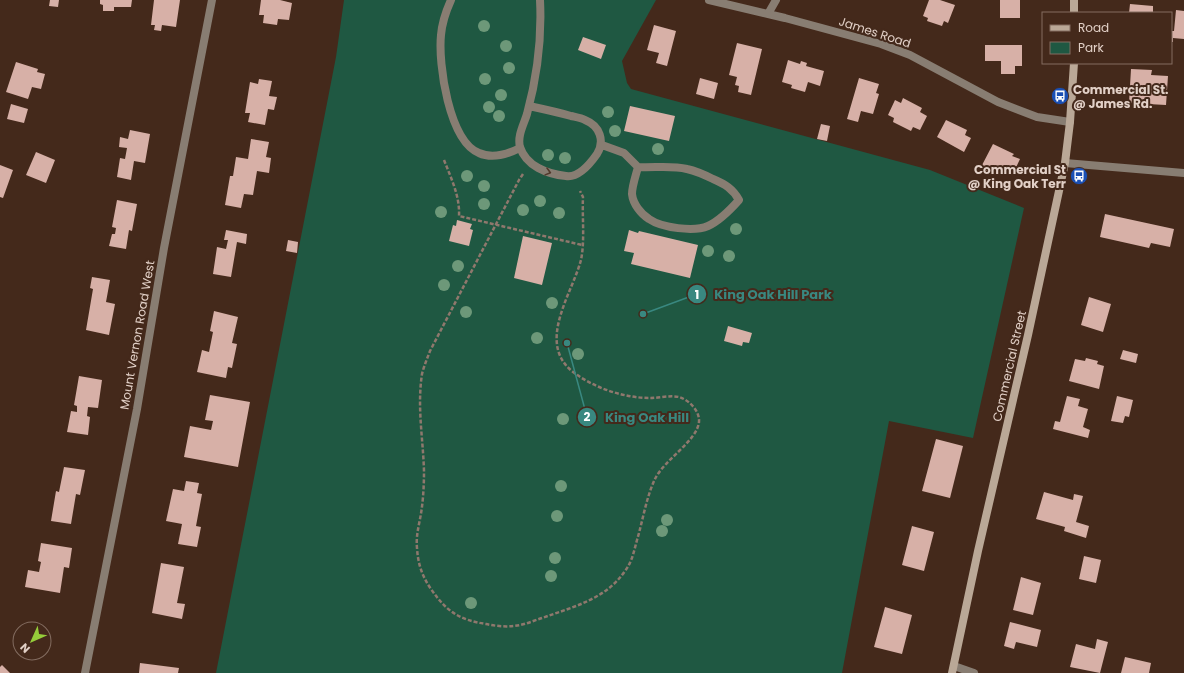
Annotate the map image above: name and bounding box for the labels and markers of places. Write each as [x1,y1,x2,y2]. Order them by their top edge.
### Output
place label: Commercial St. @ James Rd. [1073,81,1168,112]
bus stop icon: Commercial St. @ James Rd. [1050,86,1070,106]
place label: Commercial St @ King Oak Terr [968,161,1066,192]
bus stop icon: Commercial St @ King Oak Terr [1069,166,1089,186]
callout: King Oak Hill Park [687,282,840,307]
callout: King Oak Hill [577,405,697,430]

